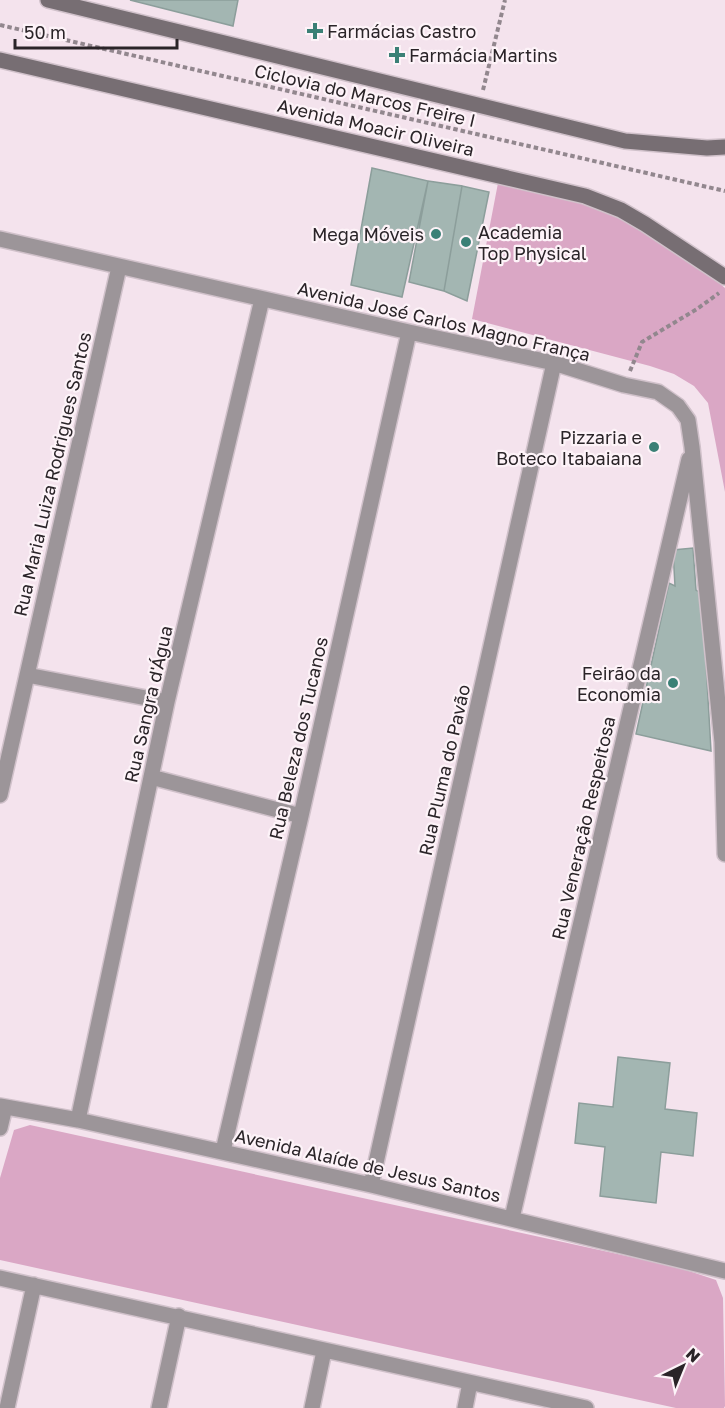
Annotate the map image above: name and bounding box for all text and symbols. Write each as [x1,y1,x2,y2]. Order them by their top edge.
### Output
scale bar [15,12,177,50]
place label: Farmácias Castro [327,20,476,42]
text: 50 m [24,21,66,43]
marker: Farmácias Castro [308,24,322,38]
place label: Farmácia Martins [409,44,558,66]
marker: Farmácia Martins [390,48,404,62]
street label: Ciclovia do Marcos Freire I [252,59,478,131]
street label: Avenida Moacir Oliveira [275,94,477,160]
place label: Academia Top Physical [478,221,587,264]
place label: Mega Móveis [312,223,424,245]
marker: Mega Móveis [429,227,443,241]
marker: Academia Top Physical [459,235,473,249]
street label: Avenida José Carlos Magno França [295,277,593,365]
street label: Rua Maria Luiza Rodrigues Santos [9,330,95,618]
place label: Pizzaria e Boteco Itabaiana [496,426,642,469]
marker: Pizzaria e Boteco Itabaiana [647,440,661,454]
street label: Rua Sangra d'Água [119,623,177,785]
street label: Rua Beleza dos Tucanos [264,634,332,842]
place label: Feirão da Economia [577,662,661,705]
marker: Feirão da Economia [666,676,680,690]
street label: Rua Pluma do Pavão [414,682,474,858]
street label: Rua Veneração Respeitosa [547,714,619,942]
street label: Avenida Alaíde de Jesus Santos [233,1124,503,1206]
north arrow [653,1336,713,1396]
text: N [682,1344,705,1366]

